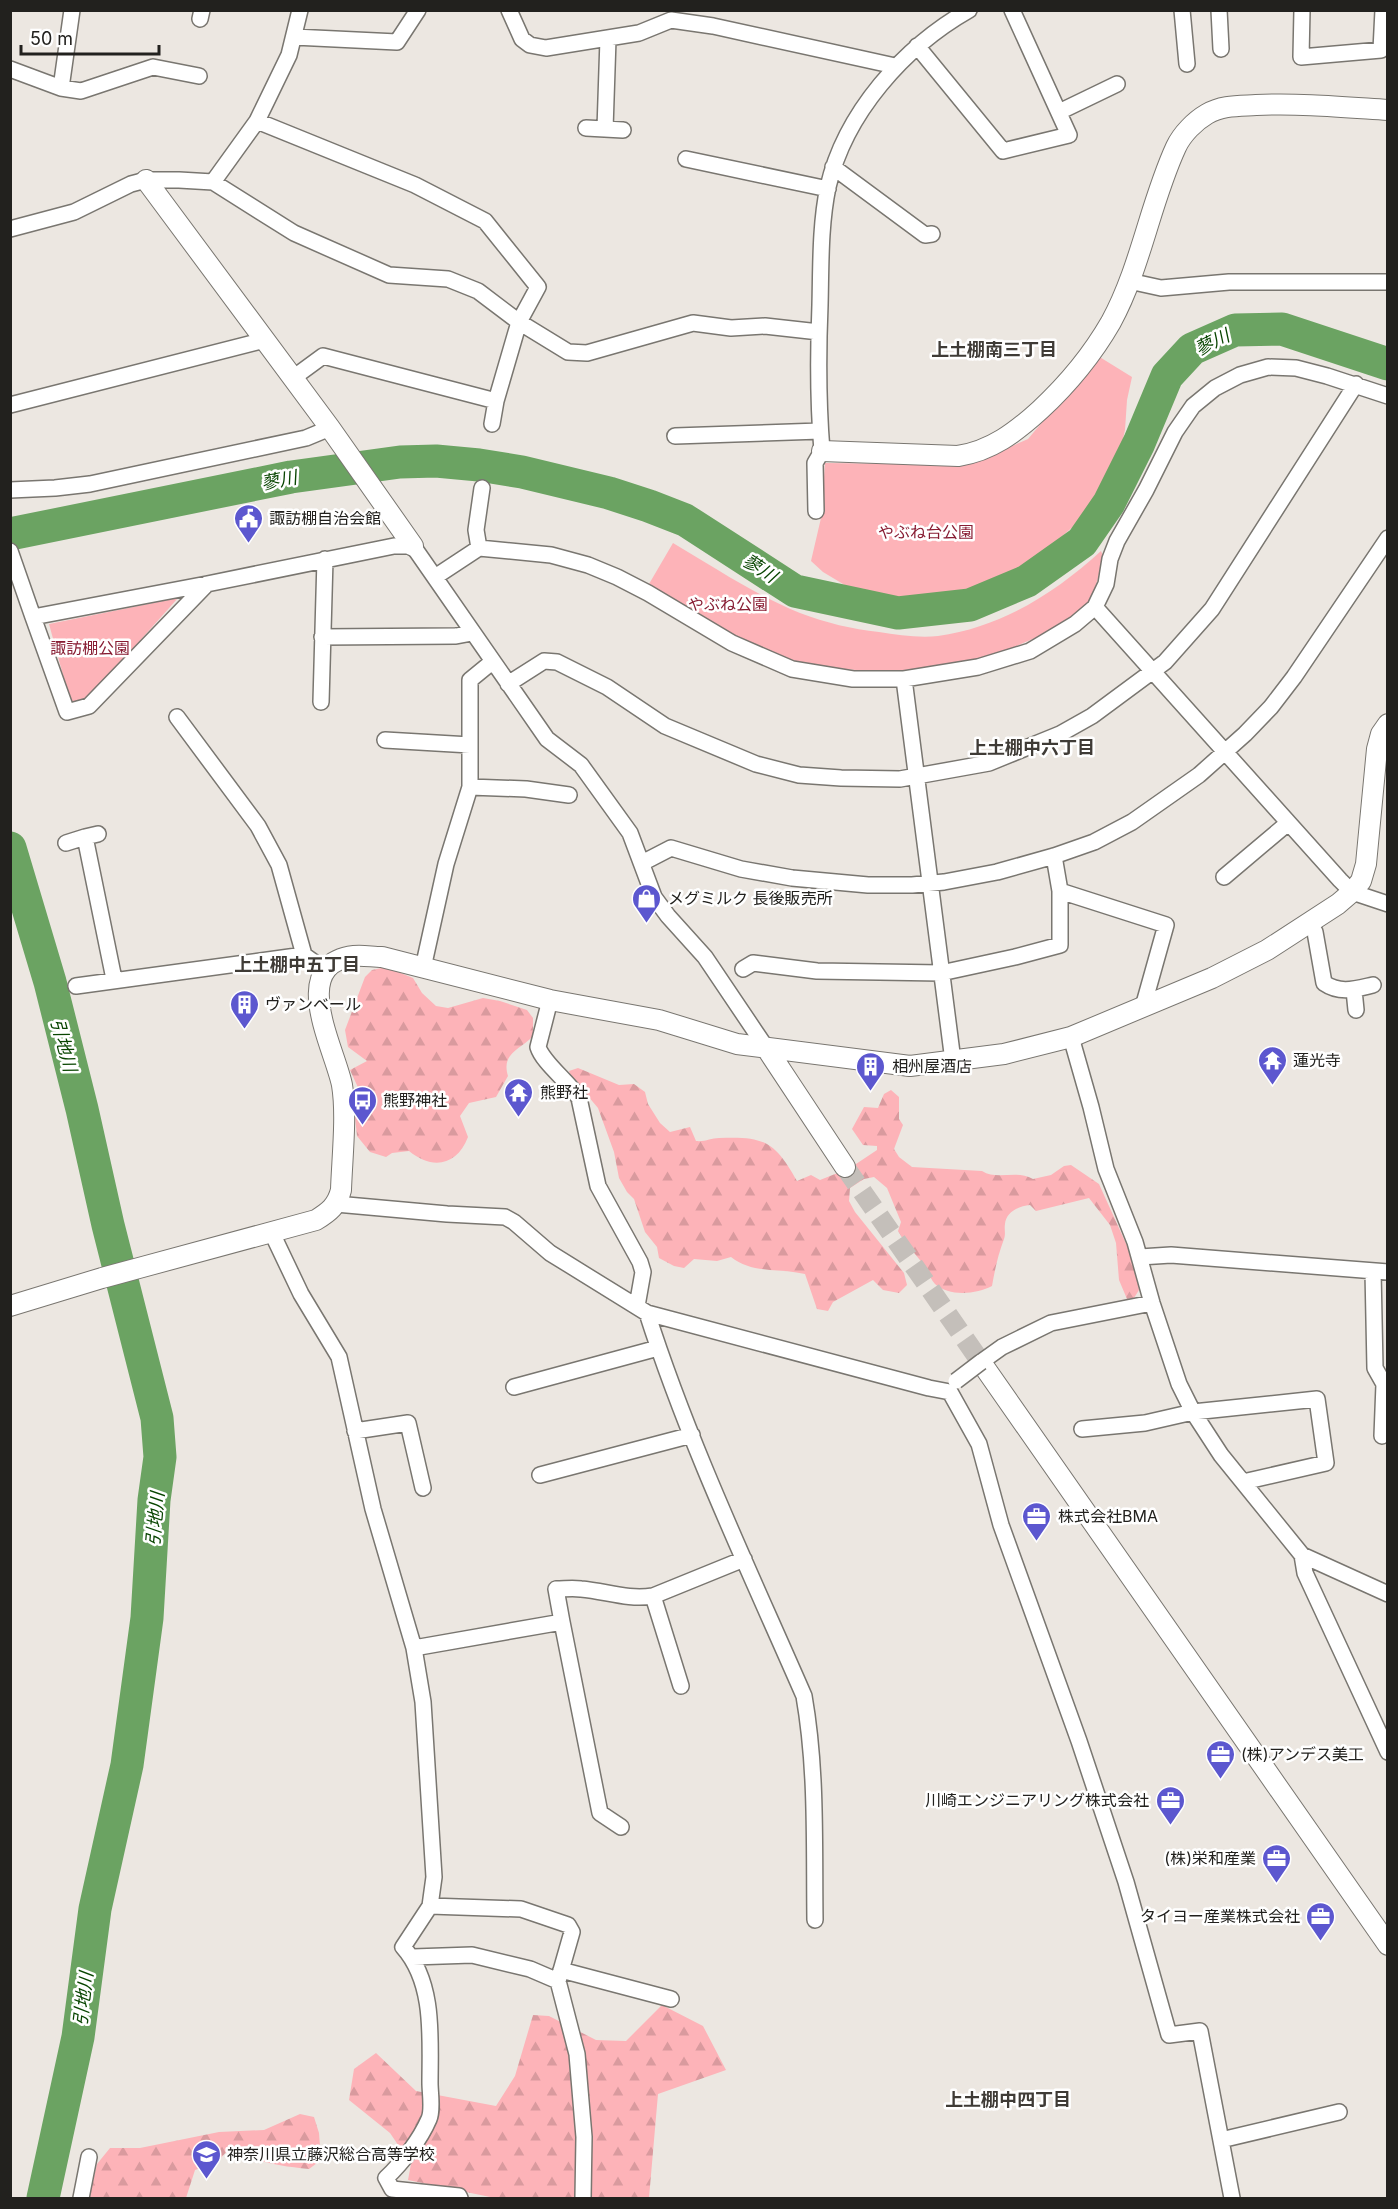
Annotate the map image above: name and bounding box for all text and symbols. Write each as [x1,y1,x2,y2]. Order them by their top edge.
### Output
scale bar [21,18,159,56]
text: 50 m [30,28,73,49]
water label: 蓼川 [1191,324,1235,359]
district label: 上土棚南三丁目 [931,339,1057,360]
water label: 蓼川 [259,466,301,494]
public building icon: 諏訪棚自治会館 [232,502,264,544]
place label: 諏訪棚自治会館 [269,508,381,528]
park label: やぶね台公園 [878,522,974,542]
water label: 蓼川 [739,549,782,588]
park label: やぶね公園 [688,594,768,614]
park label: 諏訪棚公園 [50,638,130,658]
district label: 上土棚中六丁目 [969,737,1095,758]
shop icon: メグミルク 長後販売所 [631,882,663,924]
place label: メグミルク 長後販売所 [668,888,833,908]
district label: 上土棚中五丁目 [234,954,360,975]
building icon: ヴァンベール [228,988,260,1030]
place label: ヴァンベール [265,994,361,1014]
water label: 引地川 [47,1016,82,1076]
temple icon: 蓮光寺 [1256,1044,1288,1086]
building icon: 相州屋酒店 [855,1050,887,1092]
place label: 蓮光寺 [1293,1050,1341,1070]
place label: 相州屋酒店 [892,1056,972,1076]
temple icon: 熊野社 [503,1076,535,1118]
place label: 熊野社 [540,1082,588,1102]
bus stop icon: 熊野神社 [346,1084,378,1126]
place label: 熊野神社 [383,1090,447,1110]
water label: 引地川 [142,1489,168,1547]
office icon: 株式会社BMA [1021,1500,1053,1542]
place label: 株式会社BMA [1058,1506,1158,1526]
office icon: (株)アンデス美工 [1204,1738,1236,1780]
place label: (株)アンデス美工 [1241,1744,1364,1764]
office icon: 川崎エンジニアリング株式会社 [1154,1784,1186,1826]
place label: 川崎エンジニアリング株式会社 [925,1790,1149,1810]
office icon: (株)栄和産業 [1261,1842,1293,1884]
place label: (株)栄和産業 [1164,1848,1256,1868]
office icon: タイヨー産業株式会社 [1305,1900,1337,1942]
place label: タイヨー産業株式会社 [1140,1906,1300,1926]
water label: 引地川 [69,1969,97,2027]
district label: 上土棚中四丁目 [945,2089,1071,2110]
school or university icon: 神奈川県立藤沢総合高等学校 [190,2138,222,2180]
place label: 神奈川県立藤沢総合高等学校 [227,2144,435,2164]

